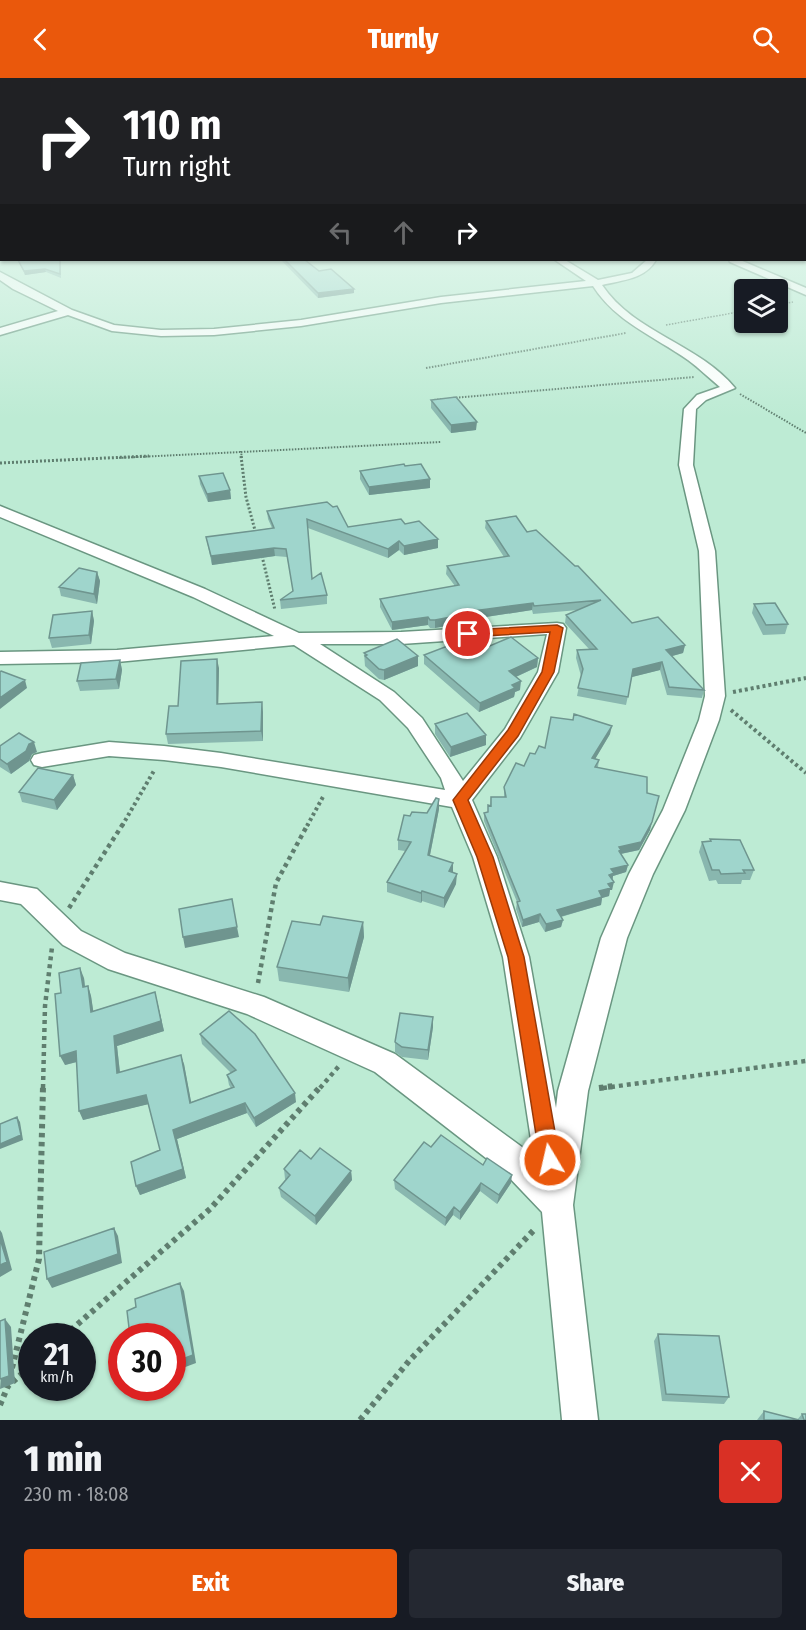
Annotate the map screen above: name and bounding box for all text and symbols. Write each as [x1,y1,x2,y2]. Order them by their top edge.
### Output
icon: back [24,23,57,56]
text: Turnly [368,23,438,55]
icon: search [749,23,782,56]
text: 110 m [123,100,222,150]
icon: right [24,102,102,180]
text: Turn right [123,151,231,183]
icon: left [324,216,357,249]
icon: ahead [387,216,420,249]
icon: right [450,216,483,249]
map controls [734,279,788,333]
button: layers [734,279,788,333]
pin [442,608,493,659]
icon: arrive [451,617,484,650]
position arrow [518,1128,582,1192]
speed limit sign: 30 [108,1323,186,1401]
text: 21 [44,1337,70,1373]
text: km/h [40,1368,74,1386]
text: 1 min [24,1437,102,1481]
button: close [719,1440,782,1503]
text: 230 m · 18:08 [24,1482,128,1506]
button: Exit [24,1549,397,1618]
button: Share [409,1549,782,1618]

